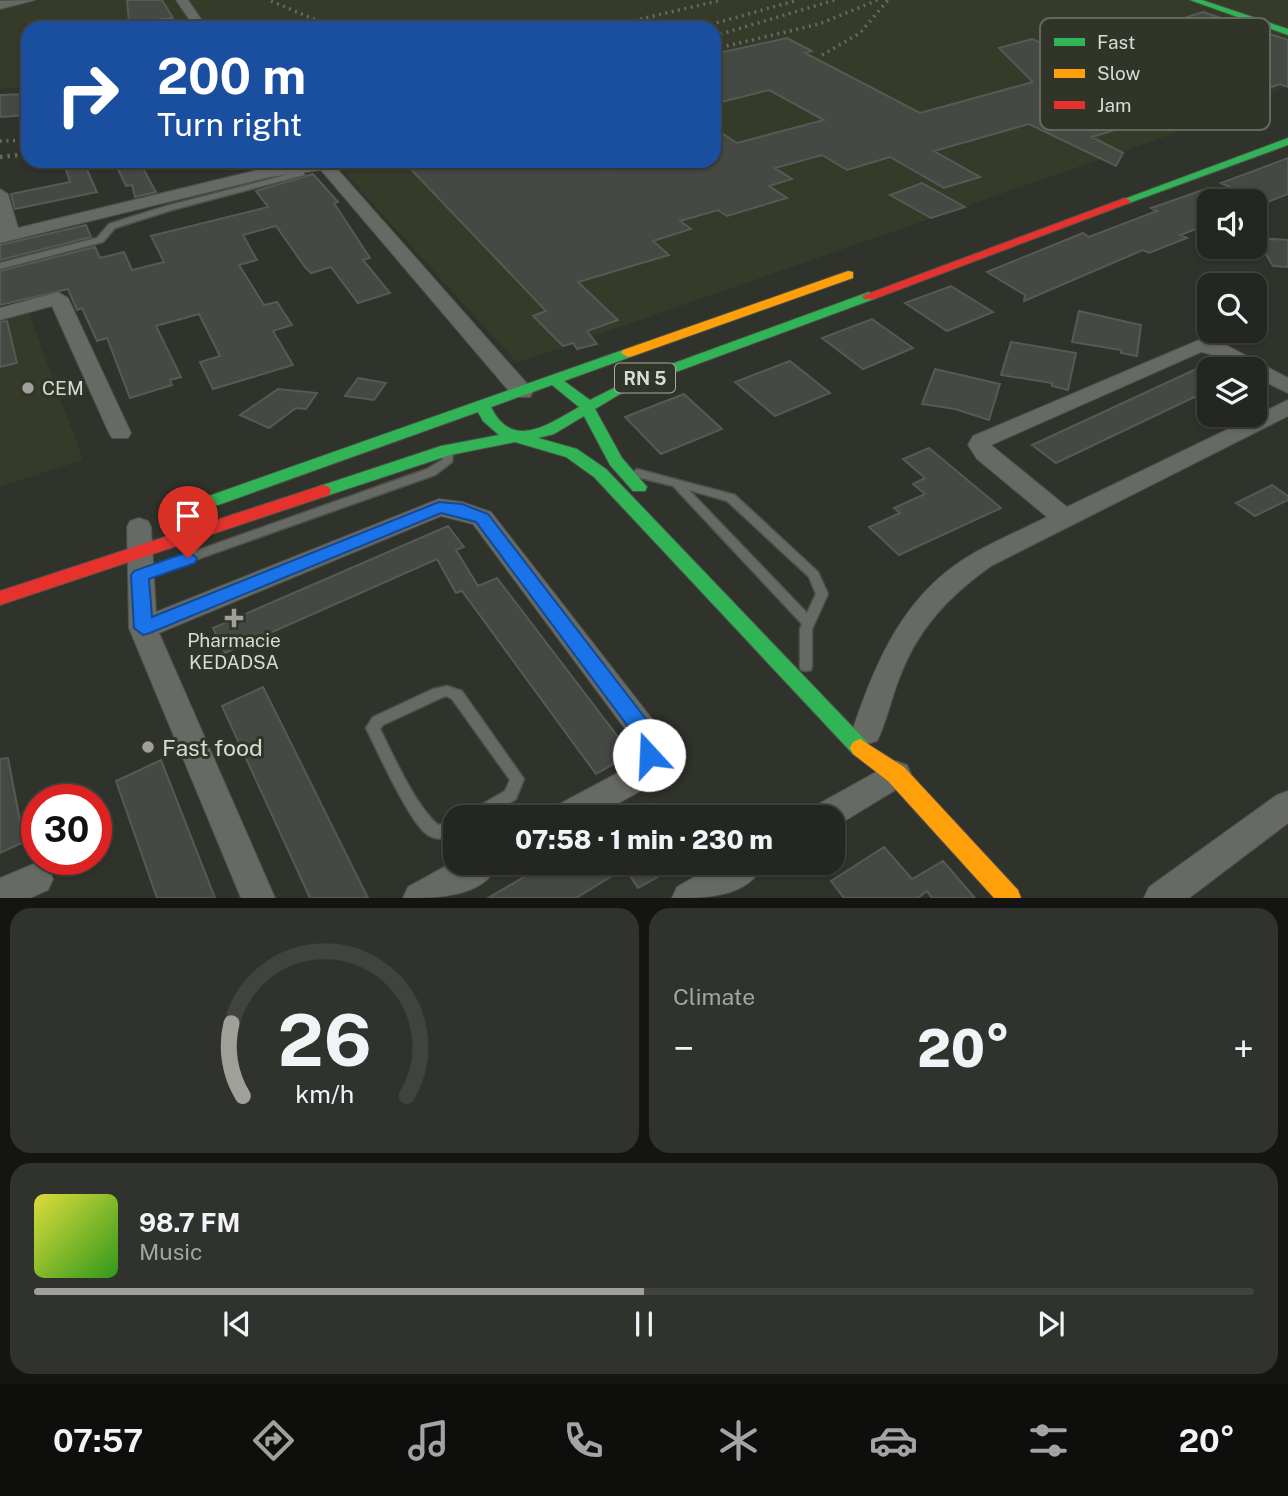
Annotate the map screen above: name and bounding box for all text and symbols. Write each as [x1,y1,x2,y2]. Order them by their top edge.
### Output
legend [1040,18,1270,130]
text: Fast [1097,31,1135,53]
text: 200 m [157,47,306,105]
icon: right [42,49,133,140]
text: Slow [1097,62,1141,84]
text: Jam [1097,94,1131,116]
text: Turn right [157,106,302,143]
map controls [1197,189,1267,427]
button: sound [1197,189,1267,259]
button: search [1197,273,1267,343]
button: layers [1197,357,1267,427]
road number: RN 5 [615,364,675,392]
place label: CEM [42,377,84,399]
marker: CEM [20,380,36,396]
pin [158,486,218,558]
icon: arrive [169,497,207,535]
marker: Pharmacie KEDADSA [226,610,242,626]
place label: Pharmacie KEDADSA [187,629,281,673]
position arrow [612,718,686,792]
place label: Fast food [162,734,263,761]
marker: Fast food [140,739,156,755]
speed limit sign: 30 [21,784,112,875]
text: 07:58 · 1 min · 230 m [515,824,773,855]
text: Climate [673,983,755,1010]
text: 26 [277,998,372,1083]
text: 20° [917,1018,1010,1079]
text: − [673,1026,694,1071]
text: + [1233,1026,1254,1071]
text: km/h [295,1079,354,1109]
text: 98.7 FM [139,1207,240,1238]
text: Music [139,1238,203,1265]
icon: previous [218,1305,256,1343]
icon: pause [625,1305,663,1343]
icon: next [1032,1305,1070,1343]
icon: directions [249,1416,298,1465]
icon: music [404,1416,453,1465]
icon: phone [559,1416,608,1465]
icon: climate [714,1416,763,1465]
icon: car [869,1416,918,1465]
icon: filters [1024,1416,1073,1465]
text: 07:57 [53,1422,143,1459]
text: 20° [1179,1422,1235,1459]

